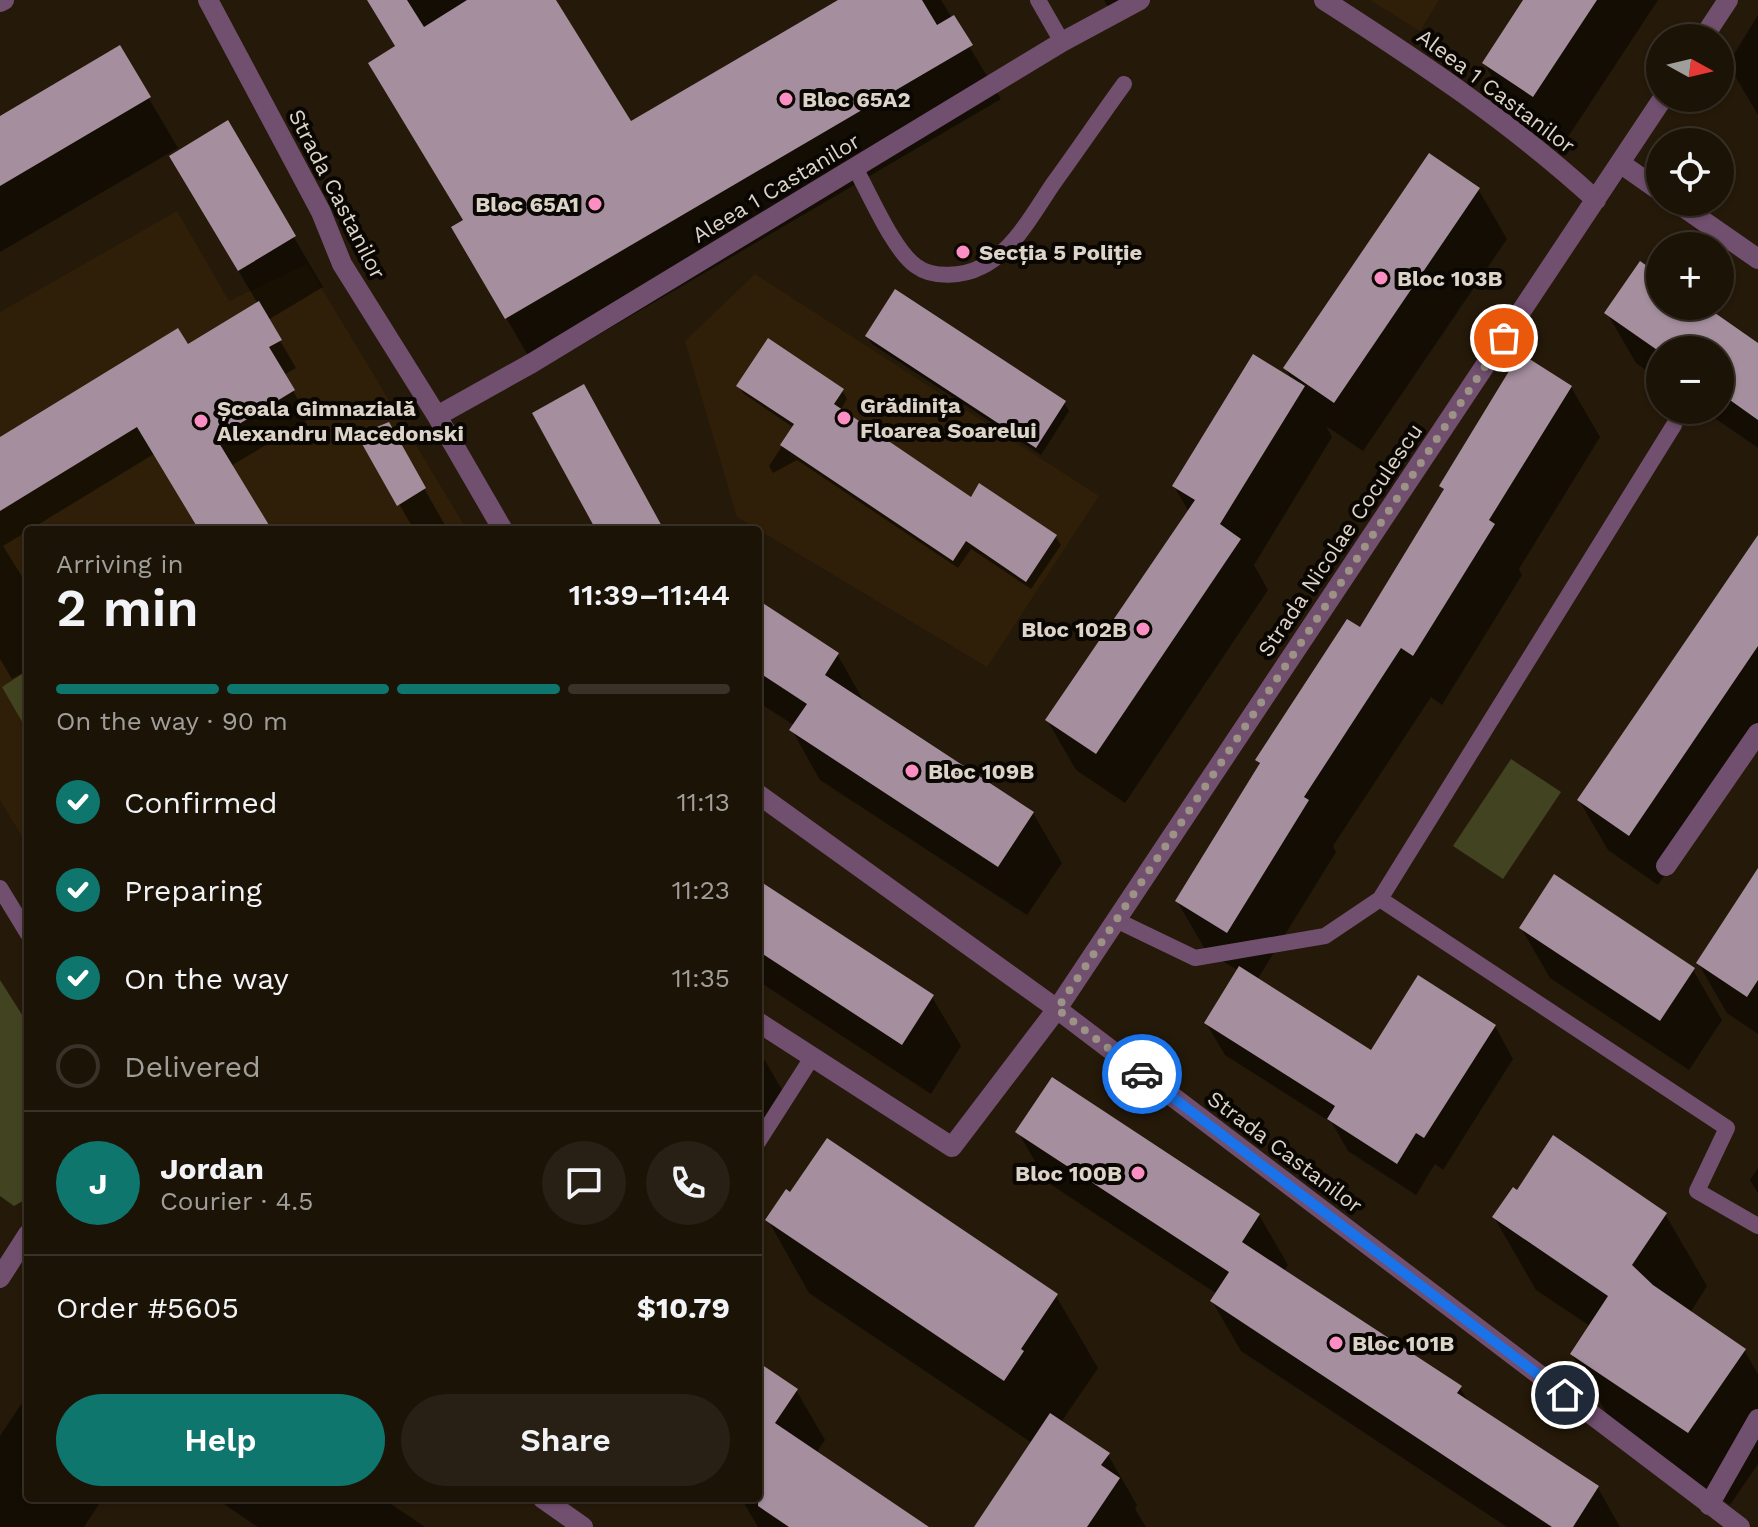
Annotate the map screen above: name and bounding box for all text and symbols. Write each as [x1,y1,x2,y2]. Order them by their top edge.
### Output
street label: Aleea 1 Castanilor [1412,24,1580,158]
north arrow [1646,24,1734,112]
map controls [1646,24,1734,424]
place label: Bloc 65A2 [802,87,911,112]
marker: Bloc 65A2 [777,90,795,108]
street label: Strada Castanilor [283,105,391,283]
street label: Aleea 1 Castanilor [688,128,864,248]
button: locate [1646,128,1734,216]
place label: Bloc 65A1 [475,192,579,217]
marker: Bloc 65A1 [586,195,604,213]
button: + [1646,232,1734,320]
place label: Secția 5 Poliție [979,240,1142,265]
marker: Secția 5 Poliție [954,243,972,261]
place label: Bloc 103B [1397,266,1503,291]
marker: Bloc 103B [1372,269,1390,287]
pin [1470,304,1538,372]
icon: bag [1482,316,1526,360]
button: − [1646,336,1734,424]
place label: Grădinița Floarea Soarelui [860,393,1037,443]
place label: Școala Gimnazială Alexandru Macedonski [217,396,464,446]
marker: Grădinița Floarea Soarelui [835,409,853,427]
marker: Școala Gimnazială Alexandru Macedonski [192,412,210,430]
street label: Strada Nicolae Coculescu [1253,419,1427,661]
text: Arriving in [56,549,184,579]
text: 11:39–11:44 [569,577,730,612]
text: 2 min [56,578,199,639]
place label: Bloc 102B [1021,617,1127,642]
marker: Bloc 102B [1134,620,1152,638]
text: On the way · 90 m [56,706,288,736]
place label: Bloc 109B [928,759,1034,784]
marker: Bloc 109B [903,762,921,780]
icon: check [56,780,100,824]
text: Confirmed [124,785,278,820]
text: 11:13 [677,787,730,817]
icon: check [56,868,100,912]
text: Preparing [124,873,262,908]
text: 11:23 [672,875,730,905]
icon: check [56,956,100,1000]
text: On the way [124,961,289,996]
text: 11:35 [672,963,730,993]
courier [1102,1034,1182,1114]
text: Delivered [124,1049,261,1084]
icon: car [1120,1052,1164,1096]
street label: Strada Castanilor [1203,1086,1367,1218]
button: chat [542,1141,626,1225]
button: phone [646,1141,730,1225]
text: Jordan [160,1151,264,1186]
place label: Bloc 100B [1015,1161,1122,1186]
marker: Bloc 100B [1129,1164,1147,1182]
text: J [89,1166,107,1201]
text: Courier · 4.5 [160,1186,313,1216]
text: Order #5605 [56,1290,239,1325]
text: $10.79 [637,1290,730,1325]
place label: Bloc 101B [1352,1331,1454,1356]
marker: Bloc 101B [1327,1334,1345,1352]
pin [1531,1361,1599,1429]
icon: home [1543,1373,1587,1417]
button: Help [56,1394,385,1486]
button: Share [401,1394,730,1486]

